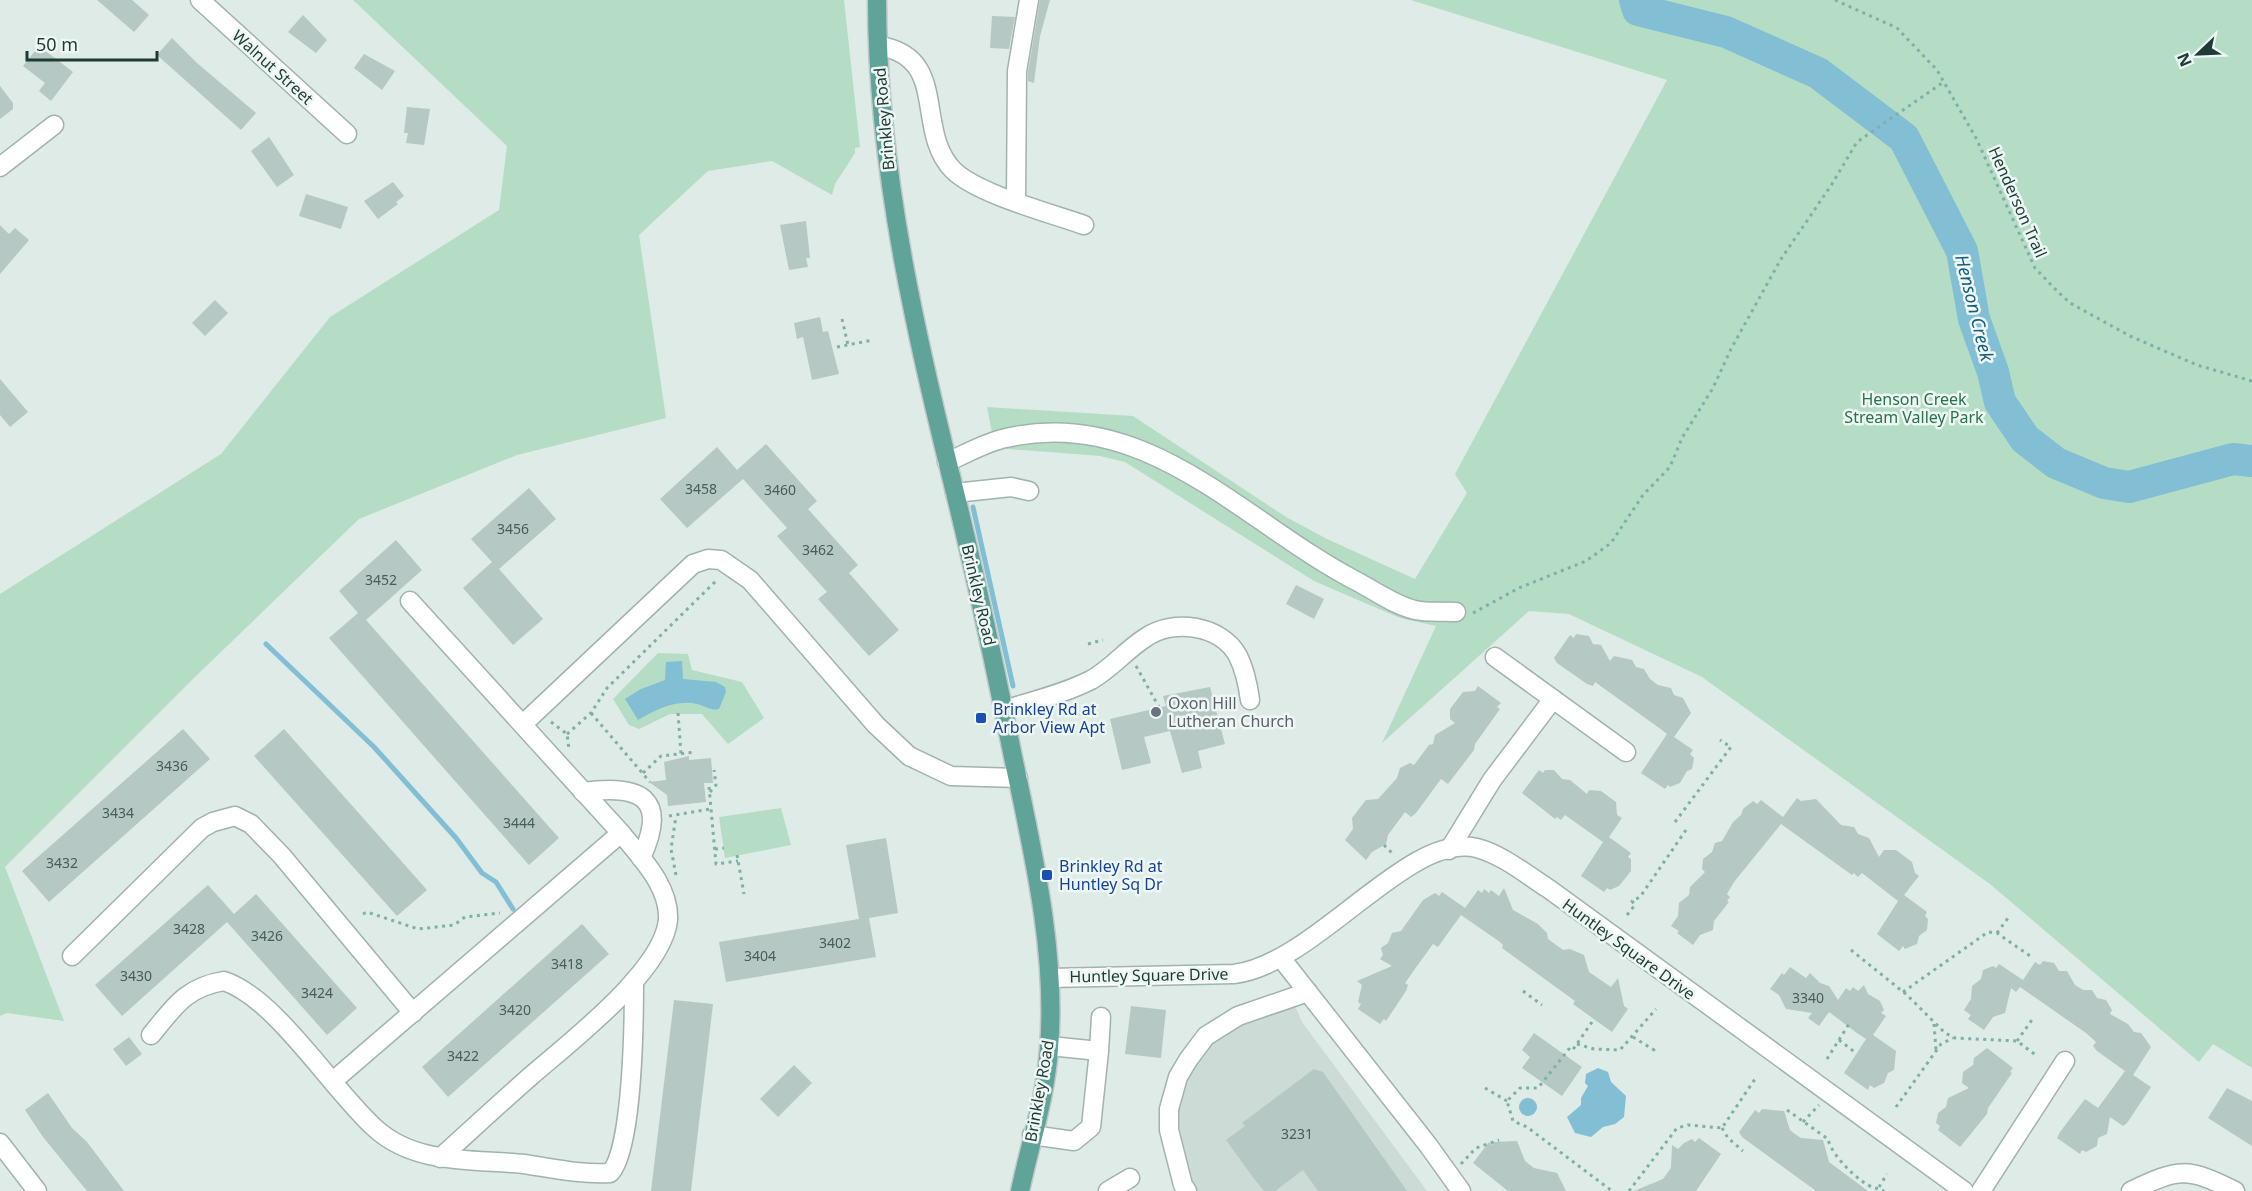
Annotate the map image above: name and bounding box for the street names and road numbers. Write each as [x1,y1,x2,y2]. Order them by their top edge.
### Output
street label: Walnut Street [228,25,318,109]
street label: Brinkley Road [869,67,899,171]
street label: Henderson Trail [1984,143,2052,261]
street label: Brinkley Road [957,542,1001,648]
street label: Huntley Square Drive [1558,893,1700,1005]
street label: Huntley Square Drive [1069,963,1229,987]
street label: Brinkley Road [1019,1038,1059,1144]

